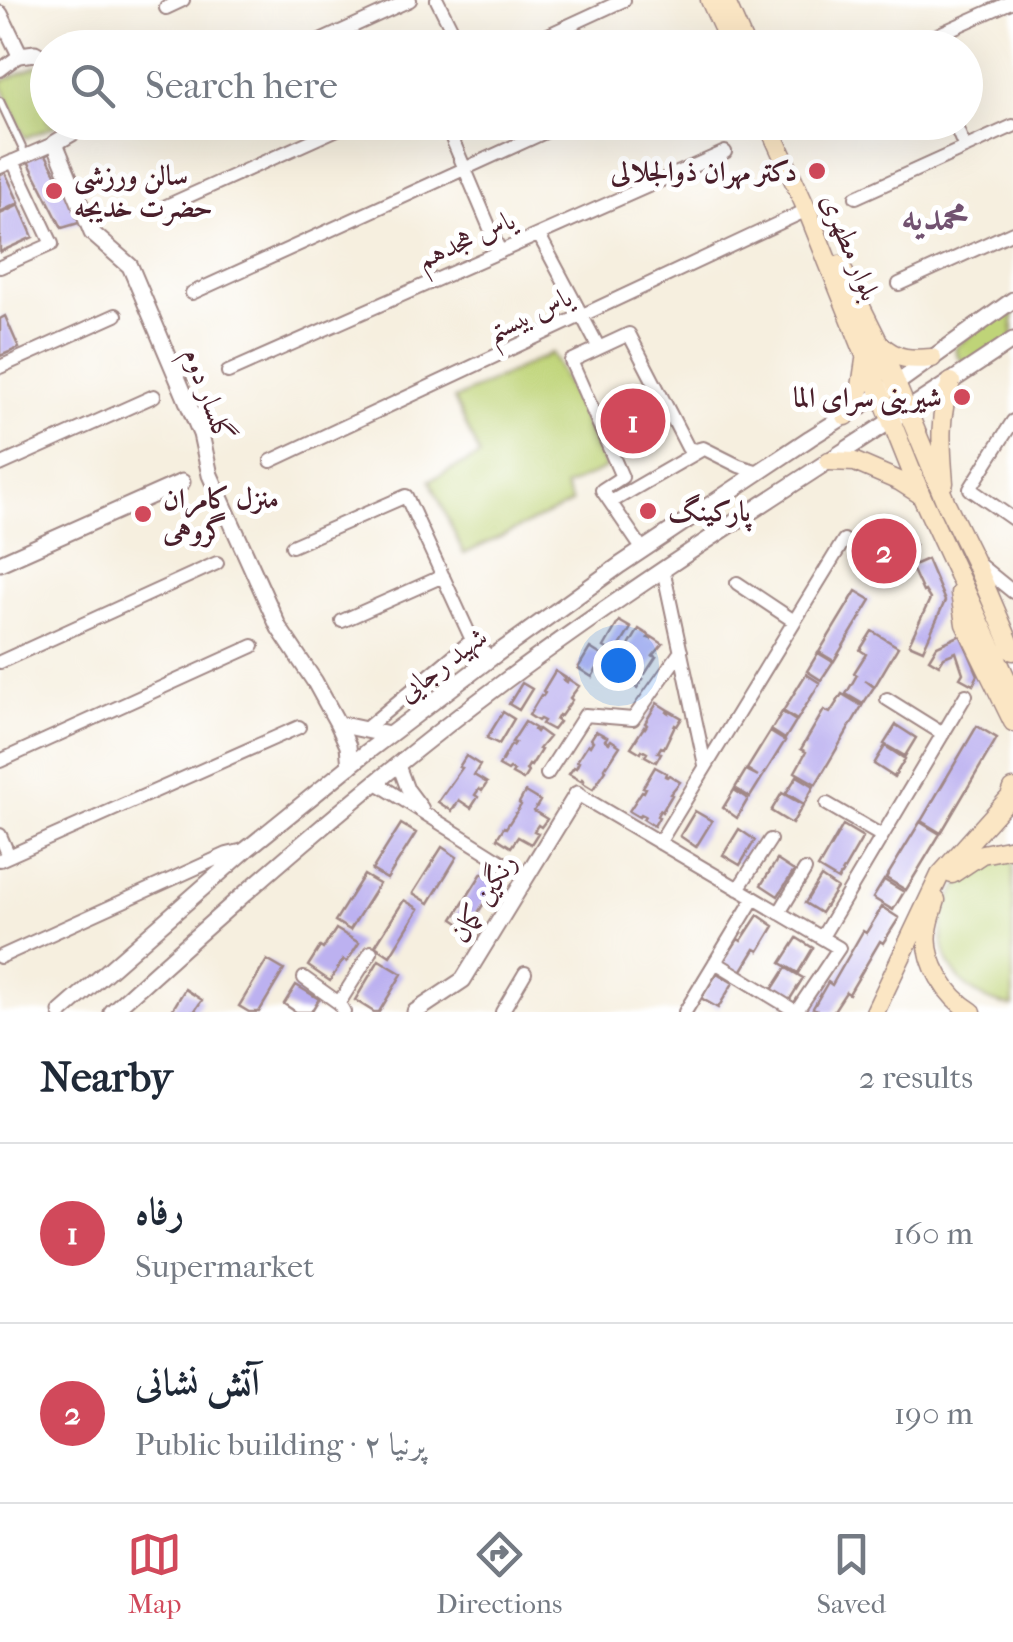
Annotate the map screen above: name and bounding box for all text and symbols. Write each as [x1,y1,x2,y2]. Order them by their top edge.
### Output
search box [30,30,983,140]
icon: search [65,58,120,113]
text: Search here [145,63,338,108]
place label: دکتر مهران ذوالجلالی [610,155,797,190]
place label: سالن ورزشی حضرت خدیجه [74,159,213,226]
marker: دکتر مهران ذوالجلالی [806,160,828,182]
marker: سالن ورزشی حضرت خدیجه [43,180,65,202]
street label: بلوار مطهری [814,188,887,306]
district label: محمدیه [901,194,969,240]
street label: یاس هجدهم [412,202,526,284]
street label: یاس بیستم [481,279,583,358]
street label: گلسار دوم [169,343,241,449]
place label: شیرینی سرای الما [793,381,942,416]
pin: 1 [600,384,666,458]
marker: شیرینی سرای الما [951,386,973,408]
place label: منزل کامران گروهی [162,482,279,548]
place label: پارکینگ [668,493,752,532]
marker: پارکینگ [637,500,659,522]
marker: منزل کامران گروهی [132,503,154,525]
pin: 2 [852,514,916,588]
street label: شهید رجایی [391,620,495,710]
your location [593,640,644,691]
street label: رنگین کمان [442,847,523,949]
text: Nearby [40,1053,172,1102]
text: 2 results [859,1059,973,1096]
text: رفاه [135,1189,184,1234]
text: 1 [67,1215,78,1252]
text: 160 m [893,1215,973,1252]
text: Supermarket [135,1248,314,1285]
text: آتش نشانی [135,1360,260,1405]
text: 2 [64,1395,81,1432]
text: 190 m [894,1395,973,1432]
text: Public building · پرنیا ۲ [135,1426,426,1463]
tab: Map [127,1527,182,1620]
tab: Directions [436,1527,562,1620]
tab: Saved [816,1527,886,1620]

